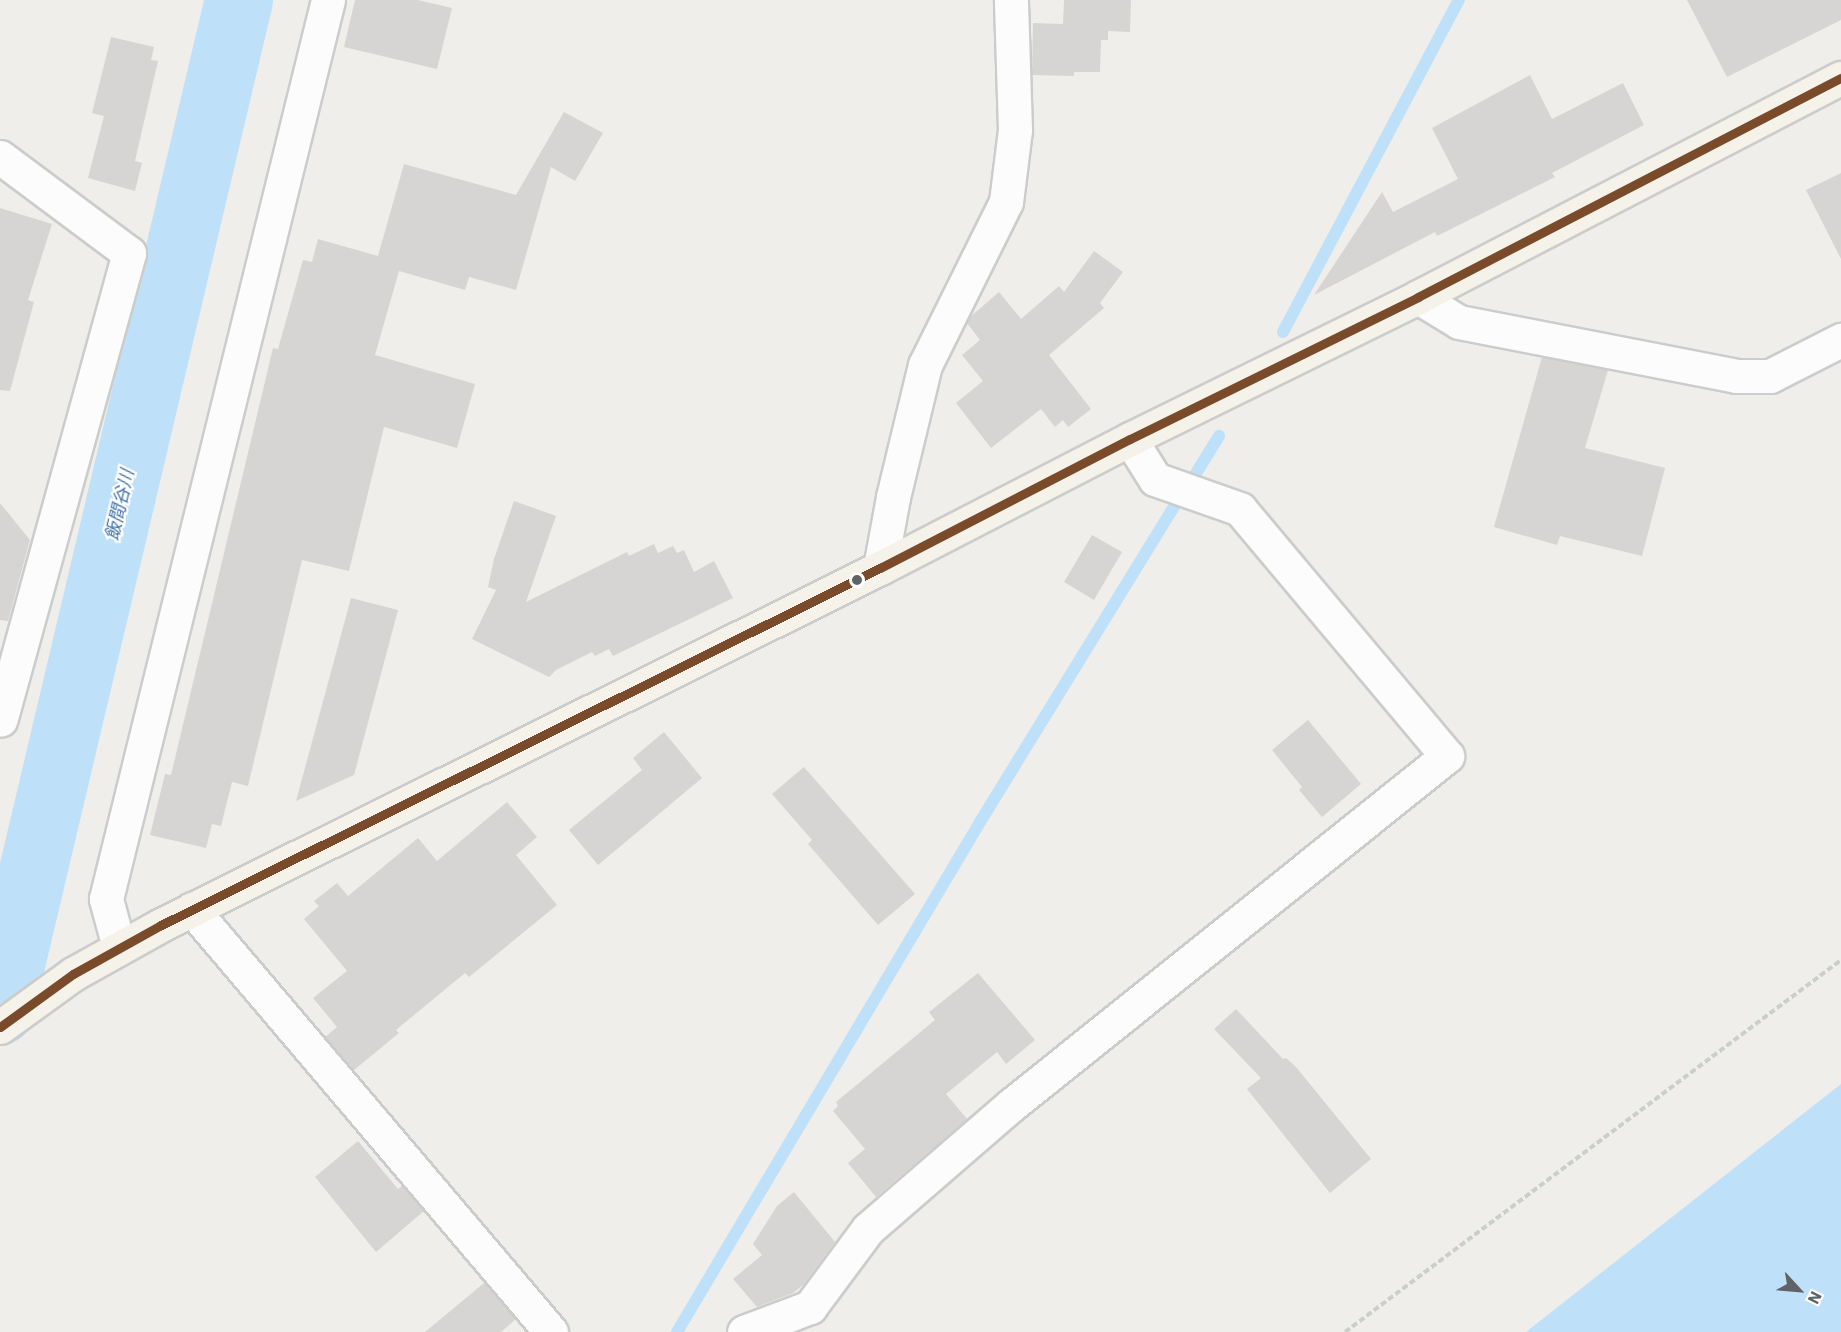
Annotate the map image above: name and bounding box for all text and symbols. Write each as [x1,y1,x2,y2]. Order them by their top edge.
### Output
water label: 飯間谷川 [101,467,139,543]
unlabelled marker [851,574,863,586]
north arrow [1769,1260,1829,1320]
text: N [1804,1288,1827,1307]

